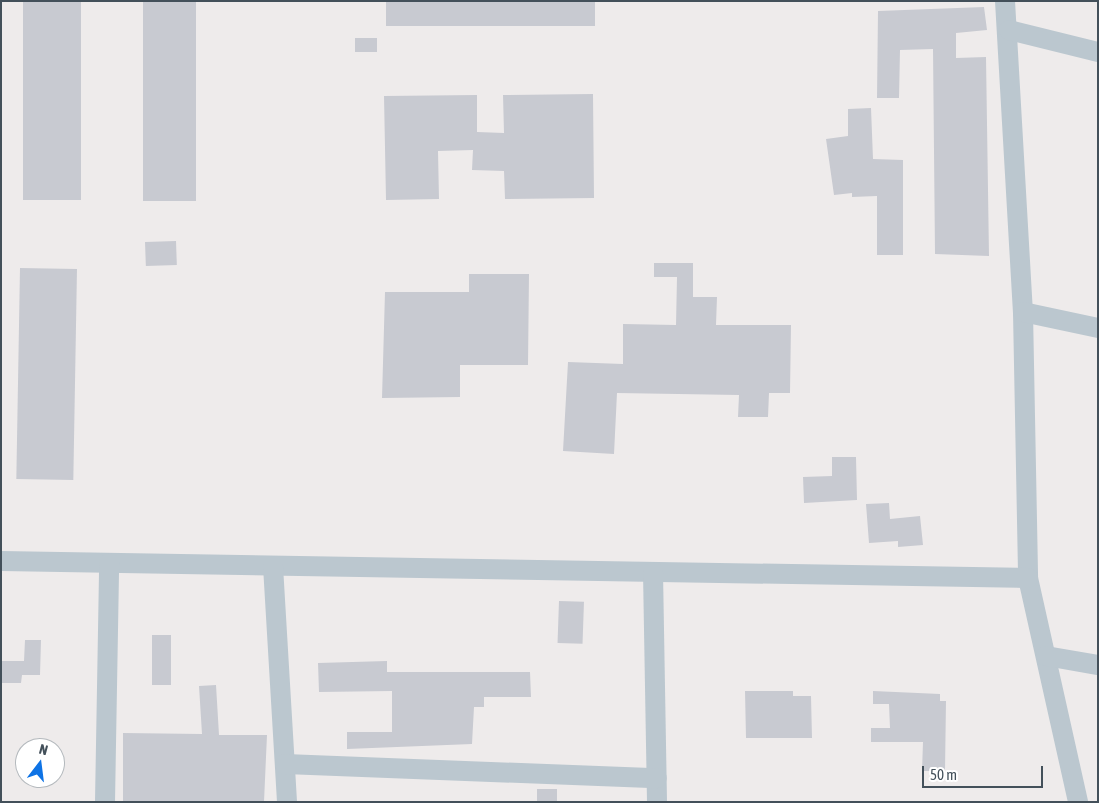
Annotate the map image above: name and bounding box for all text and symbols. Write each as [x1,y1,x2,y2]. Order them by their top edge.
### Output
north arrow [15,738,65,788]
text: N [38,741,50,758]
scale bar [924,756,1045,788]
text: 50 m [930,766,957,783]

